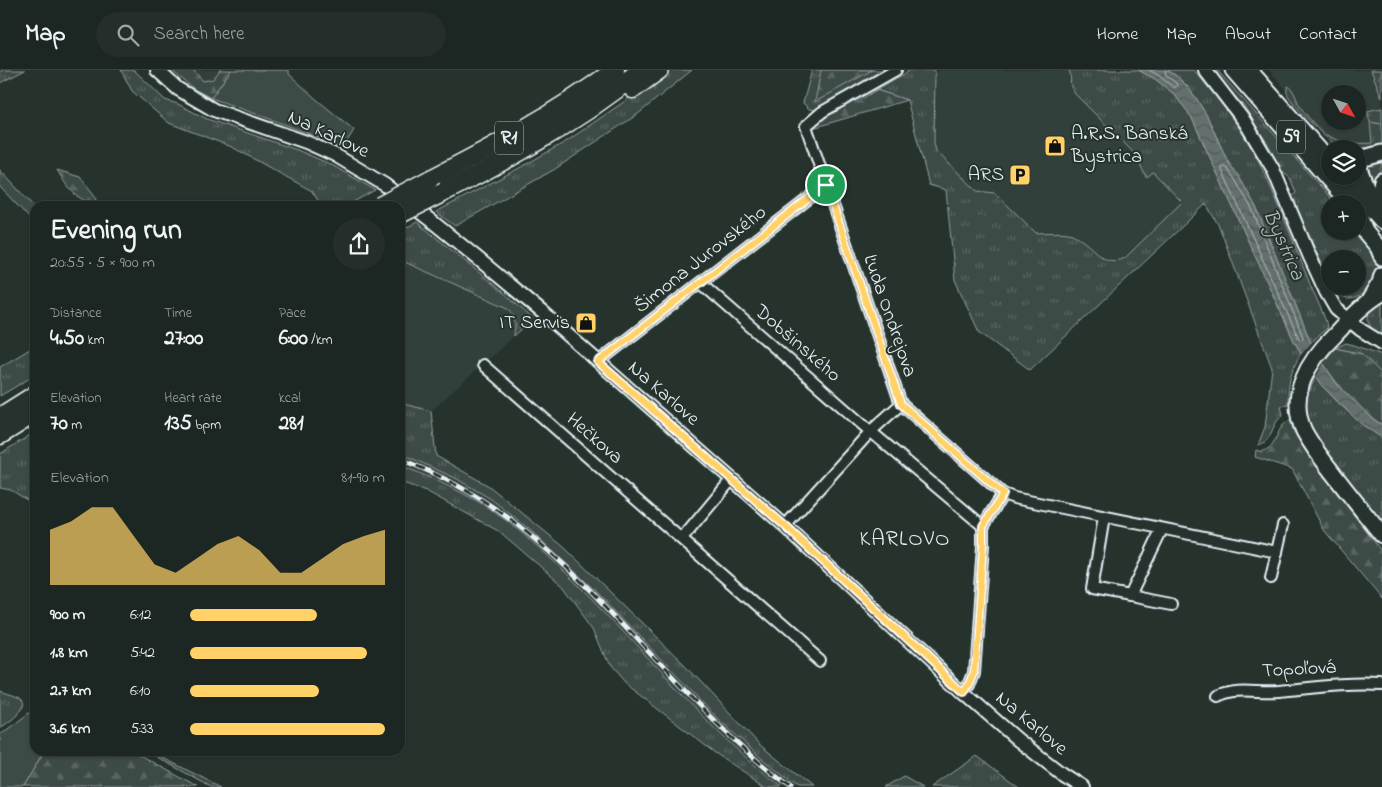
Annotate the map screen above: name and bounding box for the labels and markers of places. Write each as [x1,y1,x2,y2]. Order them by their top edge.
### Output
place label: A.R.S. Banská Bystrica [1070,120,1188,172]
shop icon: A.R.S. Banská Bystrica [1043,134,1067,158]
place label: ARS [968,161,1004,190]
parking icon: ARS [1008,163,1032,187]
pin [805,164,847,206]
place label: IT Servis [499,309,570,338]
shop icon: IT Servis [574,311,598,335]

